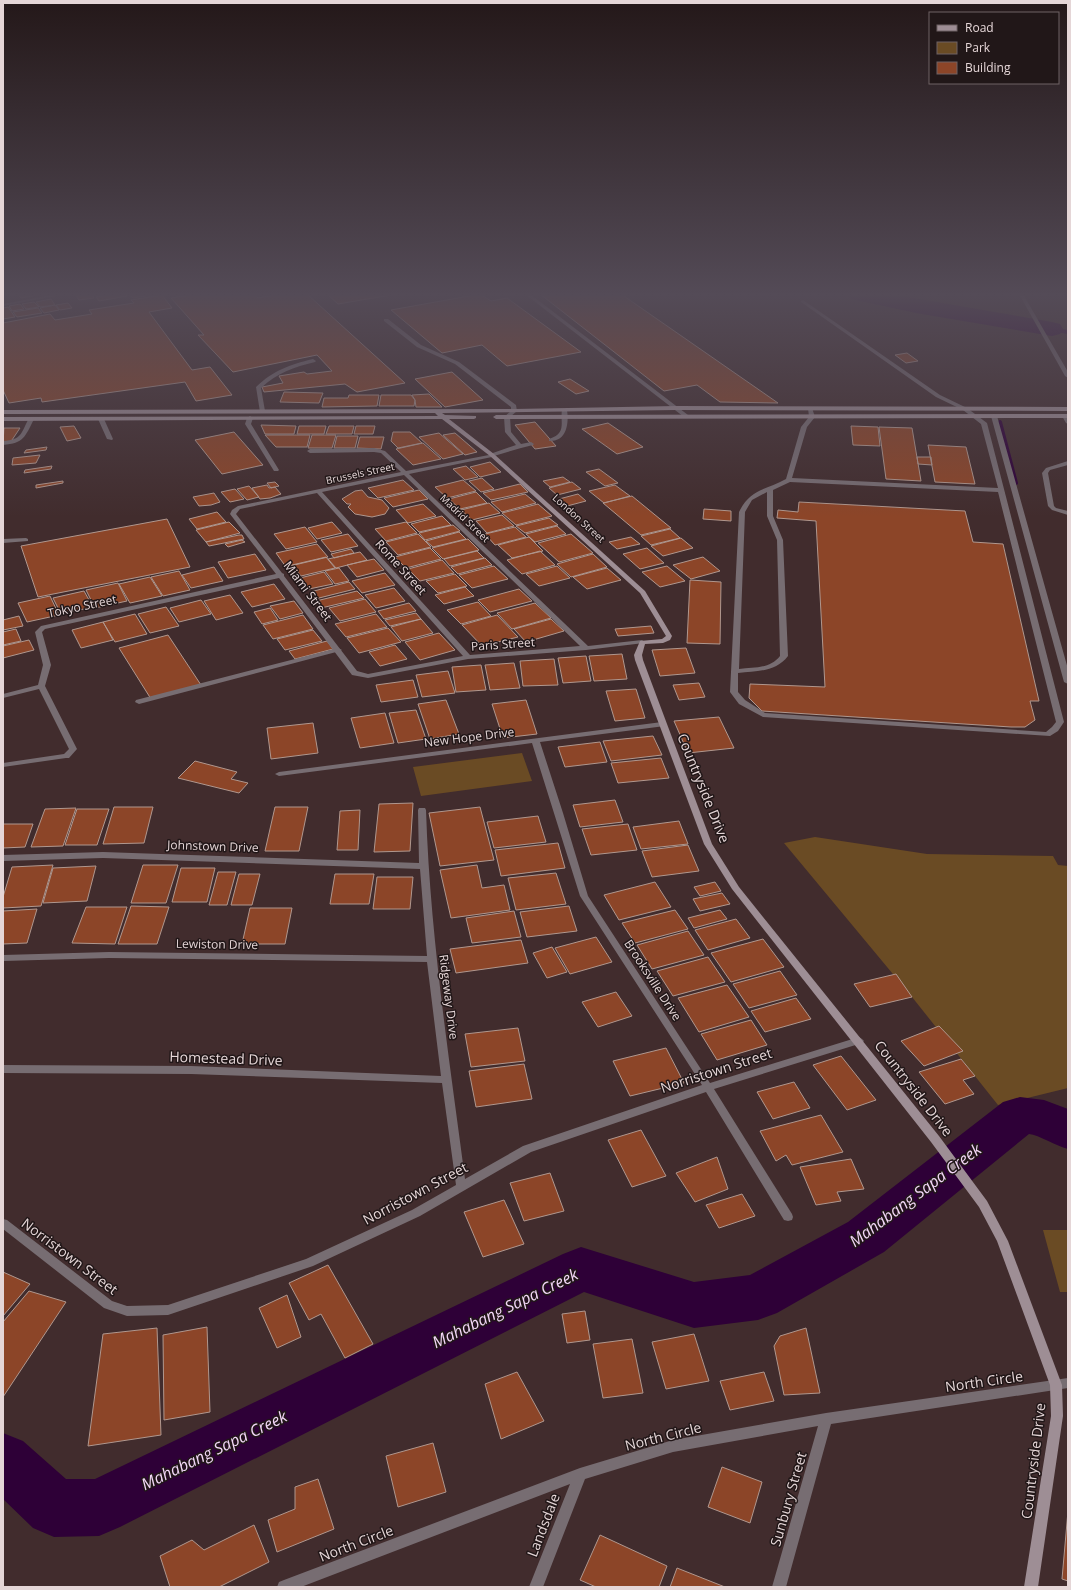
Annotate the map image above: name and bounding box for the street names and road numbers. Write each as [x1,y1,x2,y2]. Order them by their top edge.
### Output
street label: Brussels Street [324,459,396,487]
street label: Madrid Street [437,491,493,546]
street label: London Street [550,491,609,546]
street label: Rome Street [372,536,430,598]
street label: Miami Street [280,557,336,625]
street label: Tokyo Street [46,590,118,622]
street label: Paris Street [470,633,536,655]
street label: New Hope Drive [423,723,515,751]
street label: Countryside Drive [673,730,735,846]
street label: Johnstown Drive [166,836,259,856]
street label: Lewiston Drive [176,935,259,953]
street label: Brooksville Drive [620,936,686,1024]
street label: Ridgeway Drive [435,954,463,1041]
street label: Countryside Drive [871,1036,957,1140]
street label: Norristown Street [658,1043,774,1097]
street label: Homestead Drive [169,1047,283,1069]
street label: Norristown Street [359,1157,471,1229]
street label: Norristown Street [18,1213,122,1299]
street label: North Circle [944,1366,1024,1396]
street label: Countryside Drive [1016,1402,1050,1520]
street label: North Circle [623,1417,703,1455]
street label: Sunbury Street [765,1450,811,1548]
street label: Landsdale [522,1490,564,1560]
street label: North Circle [316,1520,396,1566]

